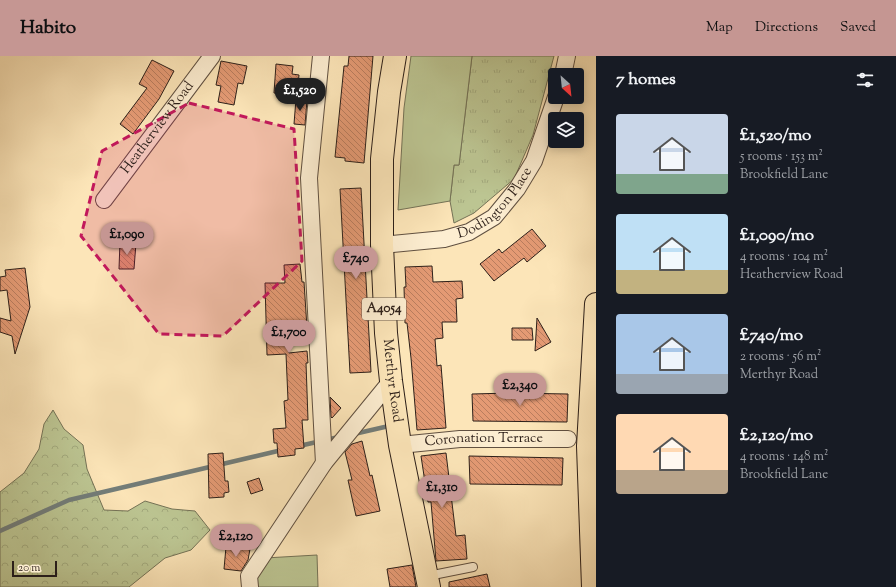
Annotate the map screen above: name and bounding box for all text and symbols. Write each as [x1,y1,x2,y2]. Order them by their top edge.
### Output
text: Habito [20,15,76,42]
text: Map [706,18,733,38]
text: Directions [755,18,818,38]
text: Saved [840,18,876,38]
north arrow [548,68,584,104]
map controls [548,68,584,148]
text: 7 homes [616,68,676,92]
icon: filters [854,69,876,91]
street label: Heatherview Road [117,77,199,178]
pin: £1,520 [267,78,333,112]
text: £1,520 [284,82,316,100]
button: layers [548,112,584,148]
text: £1,520/mo [740,124,811,148]
icon: home [648,130,696,178]
text: 5 rooms · 153 m² [740,148,823,166]
street label: Dodington Place [455,164,538,245]
text: Brookfield Lane [740,166,828,184]
pin: £1,090 [94,222,160,256]
text: £1,090/mo [740,224,814,248]
text: £1,090 [110,226,144,244]
icon: home [648,230,696,278]
pin: £740 [332,246,380,280]
text: 4 rooms · 104 m² [740,248,828,266]
text: £740 [343,250,369,268]
text: Heatherview Road [740,266,843,284]
road number: A4054 [362,298,406,320]
pin: £1,700 [256,320,322,354]
text: £1,700 [272,324,306,342]
text: £740/mo [740,324,803,348]
icon: home [648,330,696,378]
street label: Merthyr Road [377,338,407,424]
text: 2 rooms · 56 m² [740,348,821,366]
text: Merthyr Road [740,366,818,384]
pin: £2,340 [487,373,553,407]
text: £2,340 [502,377,538,395]
text: £2,120/mo [740,424,813,448]
street label: Coronation Terrace [424,429,543,452]
icon: home [648,430,696,478]
text: 4 rooms · 148 m² [740,448,828,466]
text: Brookfield Lane [740,466,828,484]
pin: £1,310 [409,475,475,509]
text: £1,310 [426,479,458,497]
pin: £2,120 [203,524,269,558]
text: £2,120 [219,528,253,546]
scale bar [12,559,57,578]
text: 20 m [18,560,40,576]

